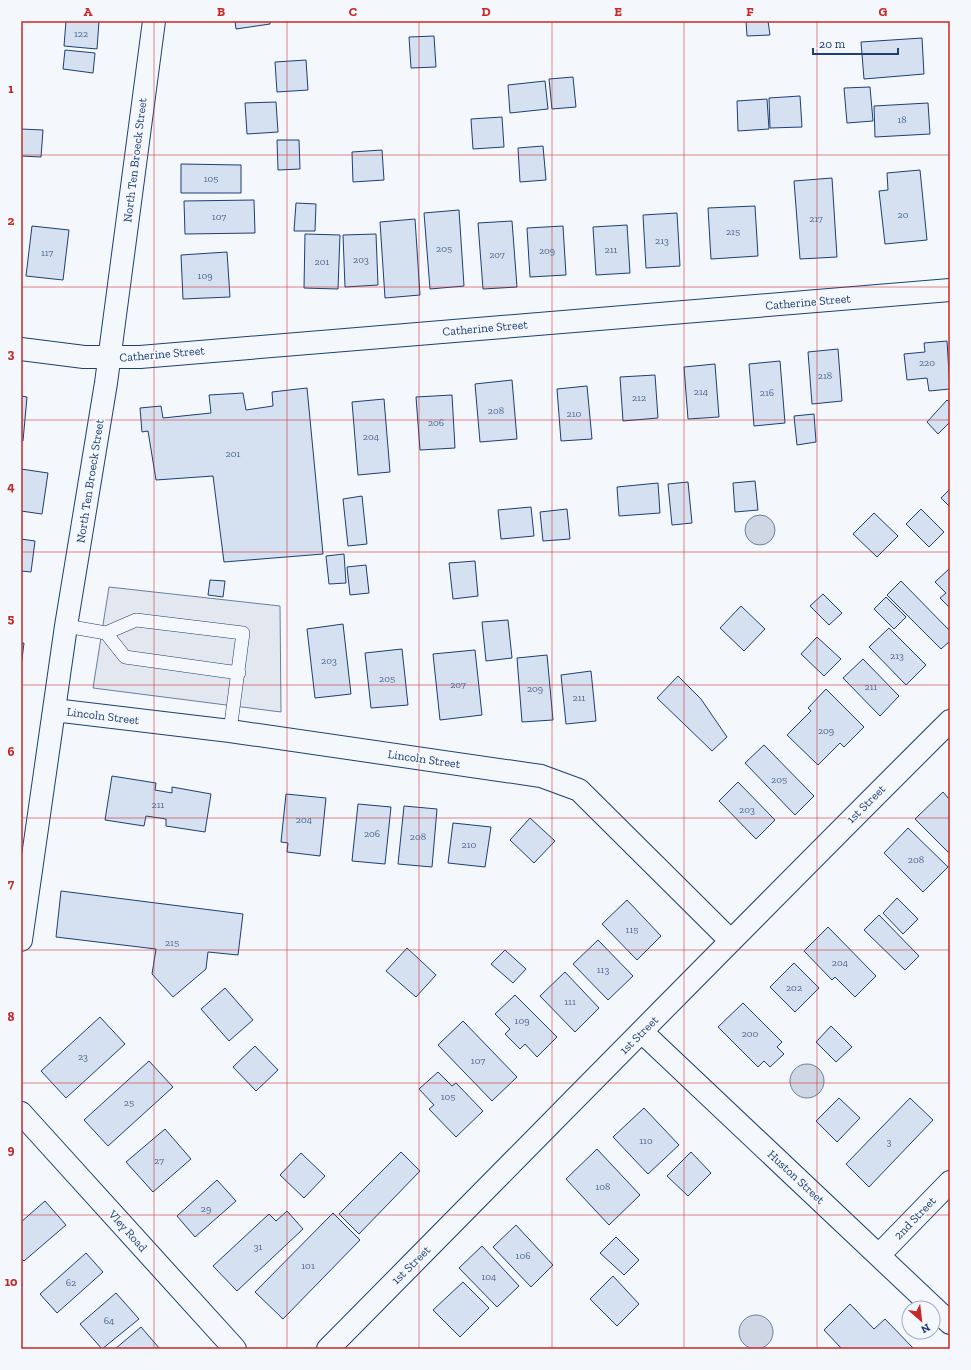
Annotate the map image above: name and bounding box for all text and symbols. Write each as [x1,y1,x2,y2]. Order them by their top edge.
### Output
text: A [84,4,93,19]
text: B [217,4,225,19]
text: C [349,4,357,19]
text: D [481,4,491,19]
text: E [614,4,622,19]
text: F [746,4,754,19]
text: G [879,4,888,19]
house number: 122 [74,28,88,40]
scale bar [813,30,898,56]
text: 20 m [819,37,846,51]
text: 1 [8,81,14,96]
street label: North Ten Broeck Street [120,96,150,223]
house number: 18 [897,114,907,126]
house number: 105 [204,173,218,185]
house number: 20 [898,209,909,221]
house number: 107 [212,211,226,223]
text: 2 [8,213,15,228]
house number: 217 [809,213,823,225]
house number: 215 [726,226,740,238]
house number: 213 [655,235,669,247]
house number: 205 [436,243,452,255]
house number: 211 [605,244,618,256]
house number: 209 [539,245,555,257]
house number: 117 [41,247,53,259]
house number: 207 [489,249,505,261]
house number: 203 [353,254,369,266]
house number: 201 [315,256,330,268]
house number: 109 [198,270,212,282]
street label: Catherine Street [765,291,852,313]
street label: Catherine Street [442,317,529,339]
street label: Catherine Street [119,343,206,365]
text: 3 [8,346,15,361]
house number: 220 [919,357,935,369]
house number: 218 [818,370,832,382]
house number: 214 [694,386,709,398]
house number: 216 [760,387,774,399]
house number: 212 [632,392,646,404]
house number: 208 [488,405,504,417]
house number: 210 [567,408,582,420]
street label: North Ten Broeck Street [73,417,107,544]
house number: 206 [428,417,444,429]
house number: 204 [363,431,380,443]
house number: 201 [226,448,241,460]
text: 4 [7,479,15,494]
text: 5 [8,611,15,626]
house number: 213 [890,650,904,662]
house number: 203 [321,655,337,667]
house number: 205 [379,673,395,685]
house number: 207 [450,679,466,691]
house number: 211 [865,681,878,693]
house number: 209 [527,683,543,695]
house number: 211 [573,692,586,704]
street label: Lincoln Street [66,705,141,727]
house number: 209 [818,725,834,737]
text: 6 [8,744,15,759]
street label: Lincoln Street [387,747,462,771]
house number: 205 [771,774,787,786]
street label: 1st Street [844,781,889,826]
house number: 211 [152,799,165,811]
house number: 203 [739,804,755,816]
house number: 204 [296,814,313,826]
house number: 206 [364,828,380,840]
house number: 208 [410,831,426,843]
house number: 210 [462,839,477,851]
house number: 208 [908,854,924,866]
text: 7 [8,876,15,891]
house number: 115 [626,924,638,936]
house number: 215 [165,937,179,949]
house number: 204 [832,957,849,969]
house number: 113 [597,964,609,976]
house number: 202 [786,982,802,994]
house number: 111 [564,996,576,1008]
text: 8 [7,1009,15,1024]
street label: 1st Street [617,1012,662,1057]
house number: 109 [515,1015,529,1027]
house number: 200 [742,1028,759,1040]
house number: 23 [78,1051,88,1063]
house number: 107 [471,1055,485,1067]
house number: 105 [441,1091,455,1103]
house number: 25 [124,1097,134,1109]
house number: 110 [639,1135,653,1147]
house number: 3 [887,1136,892,1148]
text: 9 [8,1142,15,1157]
street label: Huston Street [765,1147,828,1207]
house number: 27 [154,1155,164,1167]
house number: 108 [596,1181,611,1193]
street label: 2nd Street [891,1193,939,1242]
house number: 29 [201,1203,211,1215]
street label: Vley Road [105,1207,150,1255]
house number: 31 [254,1241,263,1253]
street label: 1st Street [389,1242,434,1287]
house number: 106 [516,1250,530,1262]
house number: 101 [301,1260,315,1272]
house number: 104 [482,1271,497,1283]
text: 10 [5,1274,18,1289]
house number: 62 [66,1277,76,1289]
north arrow [901,1300,941,1340]
house number: 64 [104,1315,115,1327]
text: N [918,1321,932,1336]

